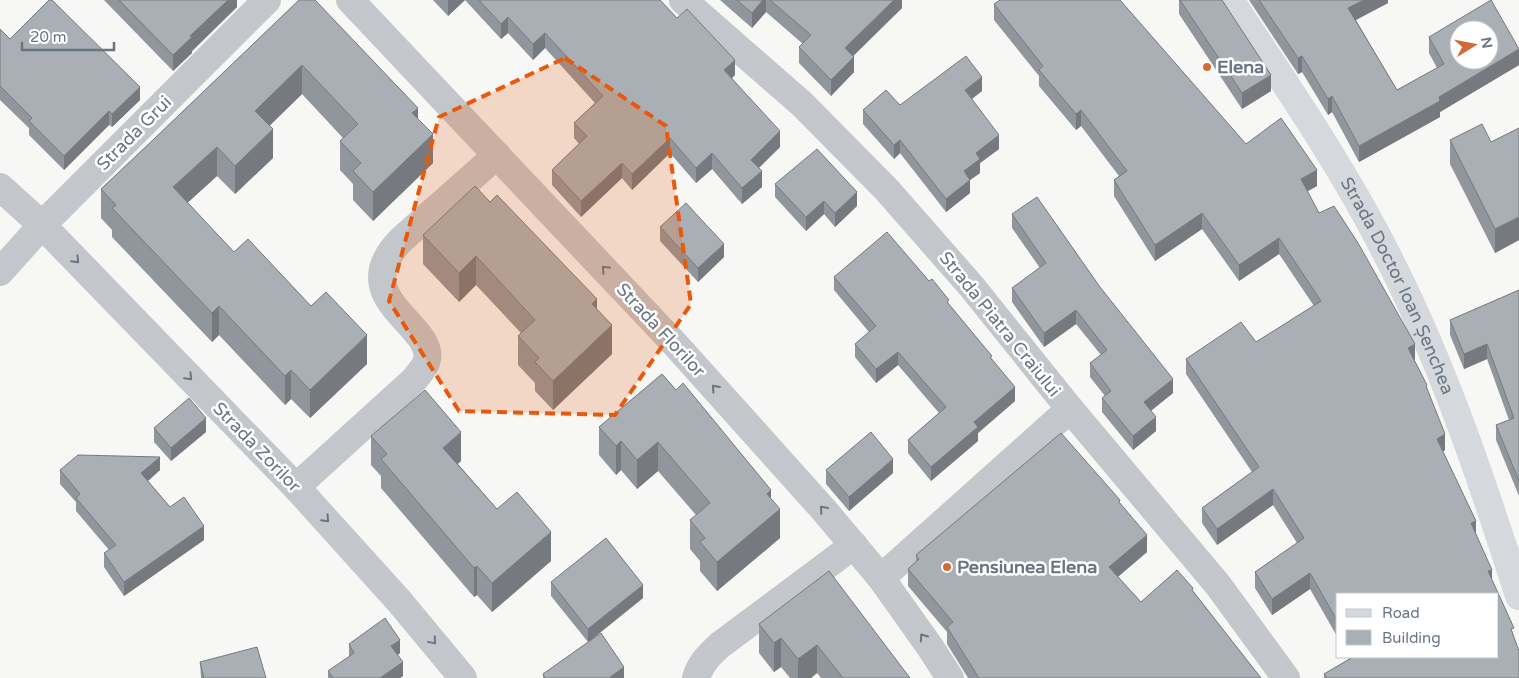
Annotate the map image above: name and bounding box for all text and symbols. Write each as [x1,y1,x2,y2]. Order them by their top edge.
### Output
scale bar [22,20,115,52]
north arrow [1449,20,1499,70]
text: 20 m [30,28,67,46]
text: N [1477,36,1496,50]
place label: Elena [1217,56,1264,78]
marker: Elena [1201,61,1213,73]
street label: Strada Grui [92,91,176,175]
street label: Strada Doctor Ioan Șenchea [1336,173,1459,397]
street label: Strada Piatra Craiului [935,247,1065,401]
one-way arrow [70,254,79,263]
one-way arrow [602,266,611,275]
street label: Strada Florilor [612,278,710,382]
one-way arrow [183,371,192,380]
one-way arrow [712,385,721,394]
street label: Strada Zorilor [208,397,306,497]
one-way arrow [820,506,829,515]
one-way arrow [320,513,329,522]
place label: Pensiunea Elena [957,556,1097,578]
marker: Pensiunea Elena [941,561,953,573]
legend [1336,593,1499,658]
text: Road [1382,604,1420,622]
text: Building [1382,629,1441,647]
one-way arrow [920,633,929,643]
one-way arrow [427,636,436,645]

